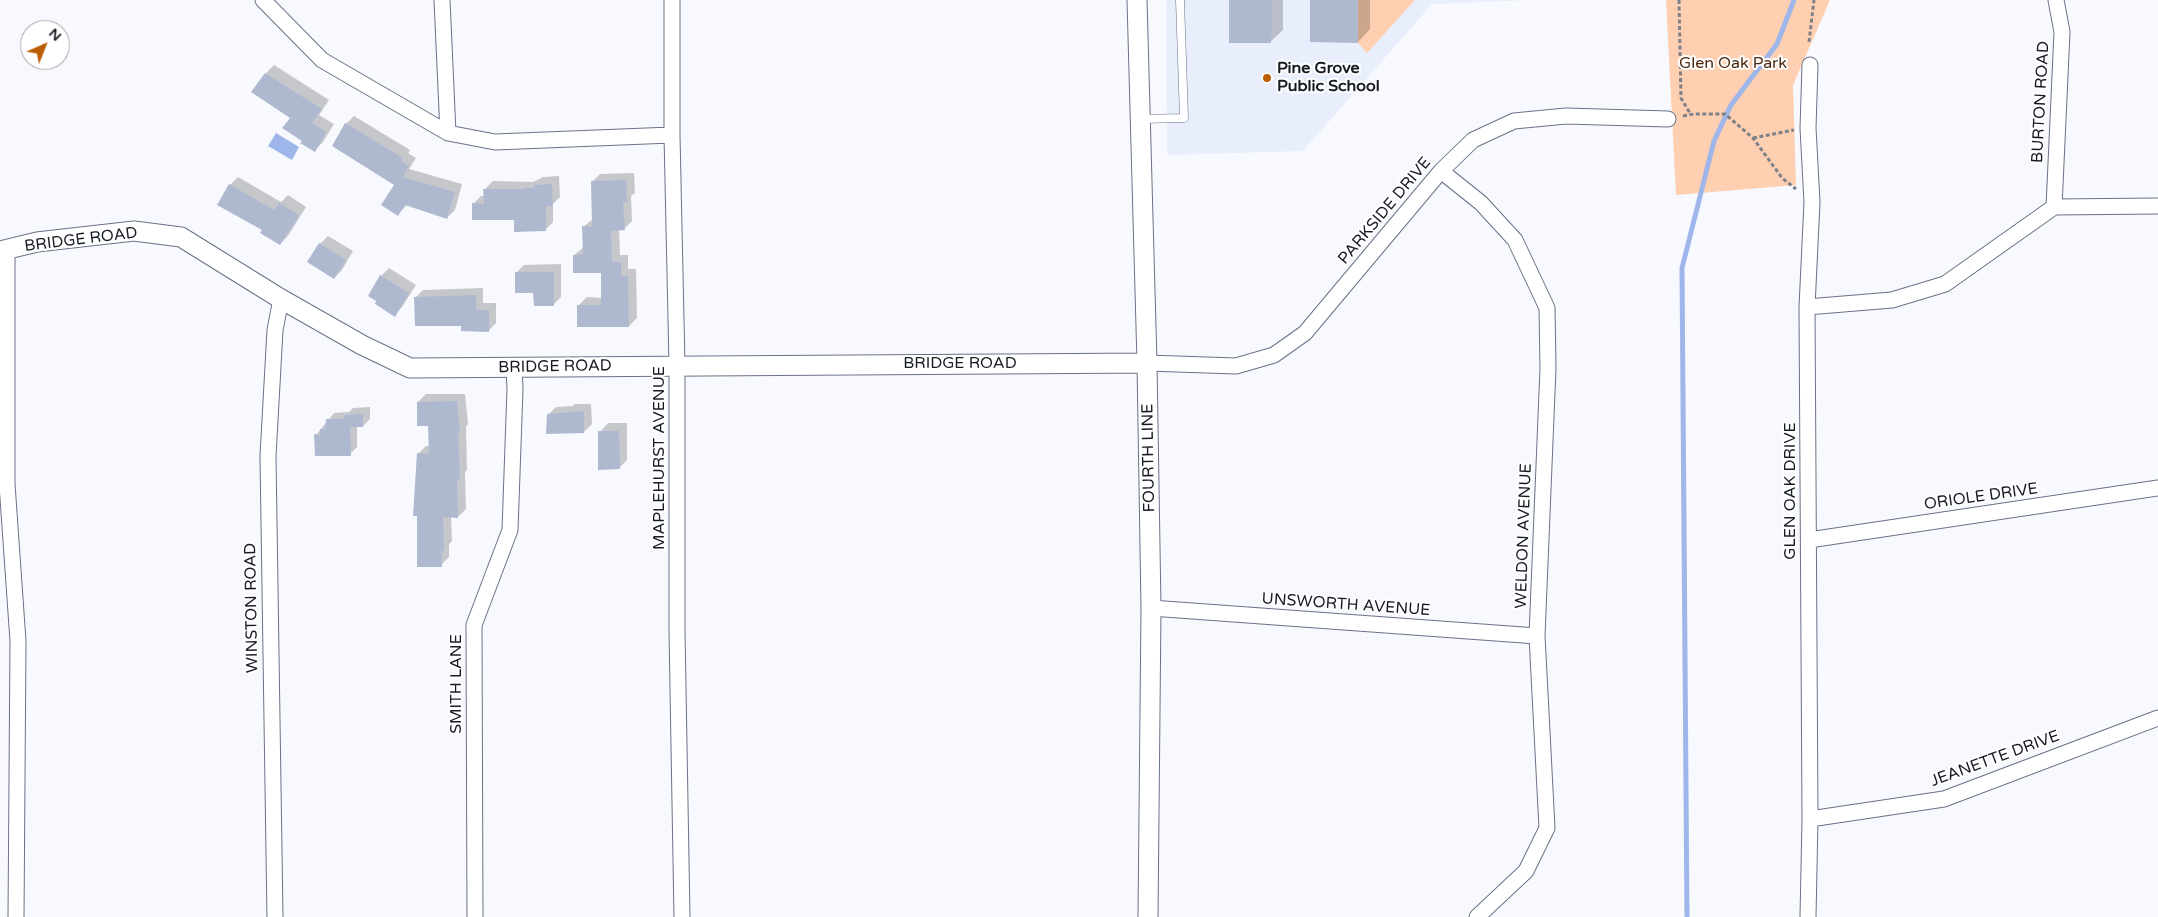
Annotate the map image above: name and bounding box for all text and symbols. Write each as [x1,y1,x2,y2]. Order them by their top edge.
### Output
north arrow [20,20,70,70]
text: N [45,25,65,45]
street label: BURTON ROAD [2028,41,2054,163]
park label: Glen Oak Park [1679,54,1787,74]
place label: Pine Grove Public School [1277,59,1380,97]
marker: Pine Grove Public School [1261,72,1273,84]
street label: PARKSIDE DRIVE [1335,153,1435,269]
street label: BRIDGE ROAD [23,224,139,256]
street label: BRIDGE ROAD [903,354,1017,374]
street label: BRIDGE ROAD [498,356,612,378]
street label: MAPLEHURST AVENUE [650,366,670,550]
street label: FOURTH LINE [1138,403,1160,513]
street label: GLEN OAK DRIVE [1781,422,1801,560]
street label: WELDON AVENUE [1512,463,1536,609]
street label: ORIOLE DRIVE [1923,480,2039,514]
street label: WINSTON ROAD [241,543,263,673]
street label: UNSWORTH AVENUE [1261,590,1431,620]
street label: SMITH LANE [447,634,467,734]
street label: JEANETTE DRIVE [1928,727,2062,791]

